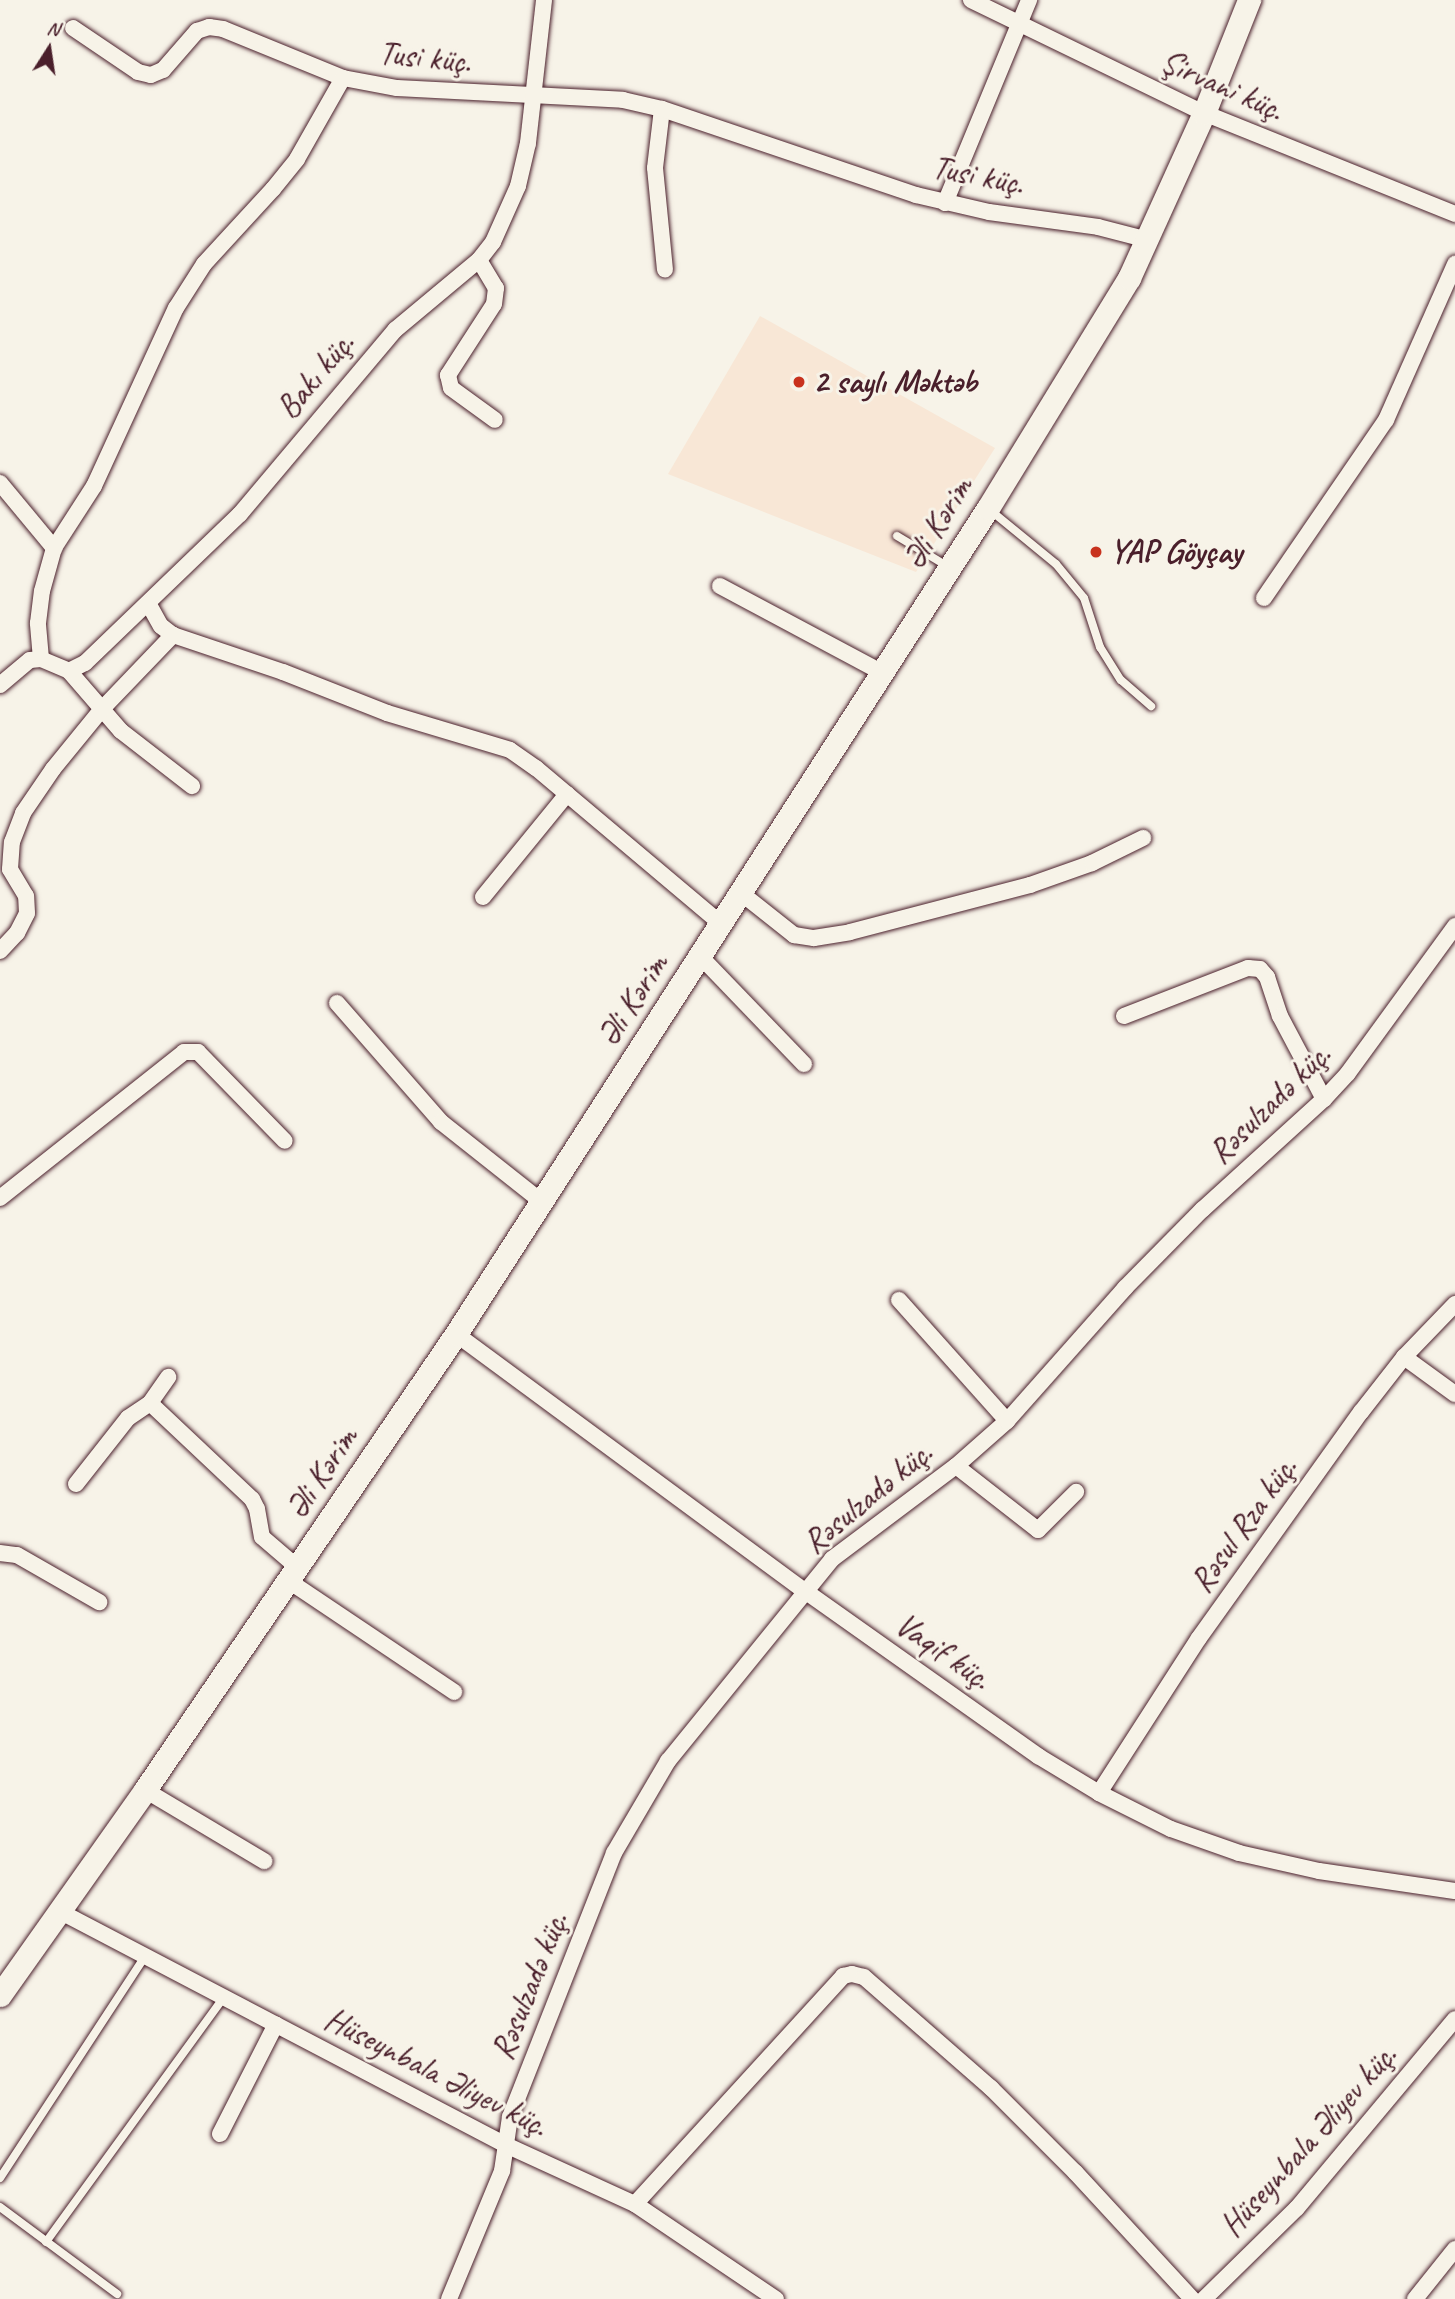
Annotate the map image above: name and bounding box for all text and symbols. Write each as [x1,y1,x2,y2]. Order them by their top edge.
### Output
north arrow [14,14,84,84]
text: N [45,15,62,41]
street label: Tusi küç. [377,33,473,83]
street label: Şirvani küç. [1155,42,1289,130]
street label: Tusi küç. [929,148,1027,204]
street label: Bakı küç. [269,325,363,427]
place label: 2 saylı Məktəb [813,362,977,402]
marker: 2 saylı Məktəb [791,374,807,390]
street label: Əli Kərim [894,469,982,577]
place label: YAP Göyçay [1110,532,1241,572]
marker: YAP Göyçay [1088,544,1104,560]
street label: Əli Kərim [589,947,677,1053]
street label: Rəsulzadə küç. [1200,1036,1340,1172]
street label: Əli Kərim [277,1420,367,1526]
street label: Rəsulzadə küç. [795,1434,941,1562]
street label: Rəsul Rza küç. [1181,1449,1307,1601]
street label: Vaqif küç. [888,1605,998,1699]
street label: Rəsulzadə küç. [483,1907,577,2065]
street label: Hüseynbala Əliyev küç. [318,2000,554,2146]
street label: Hüseynbala Əliyev küç. [1212,2037,1406,2245]

